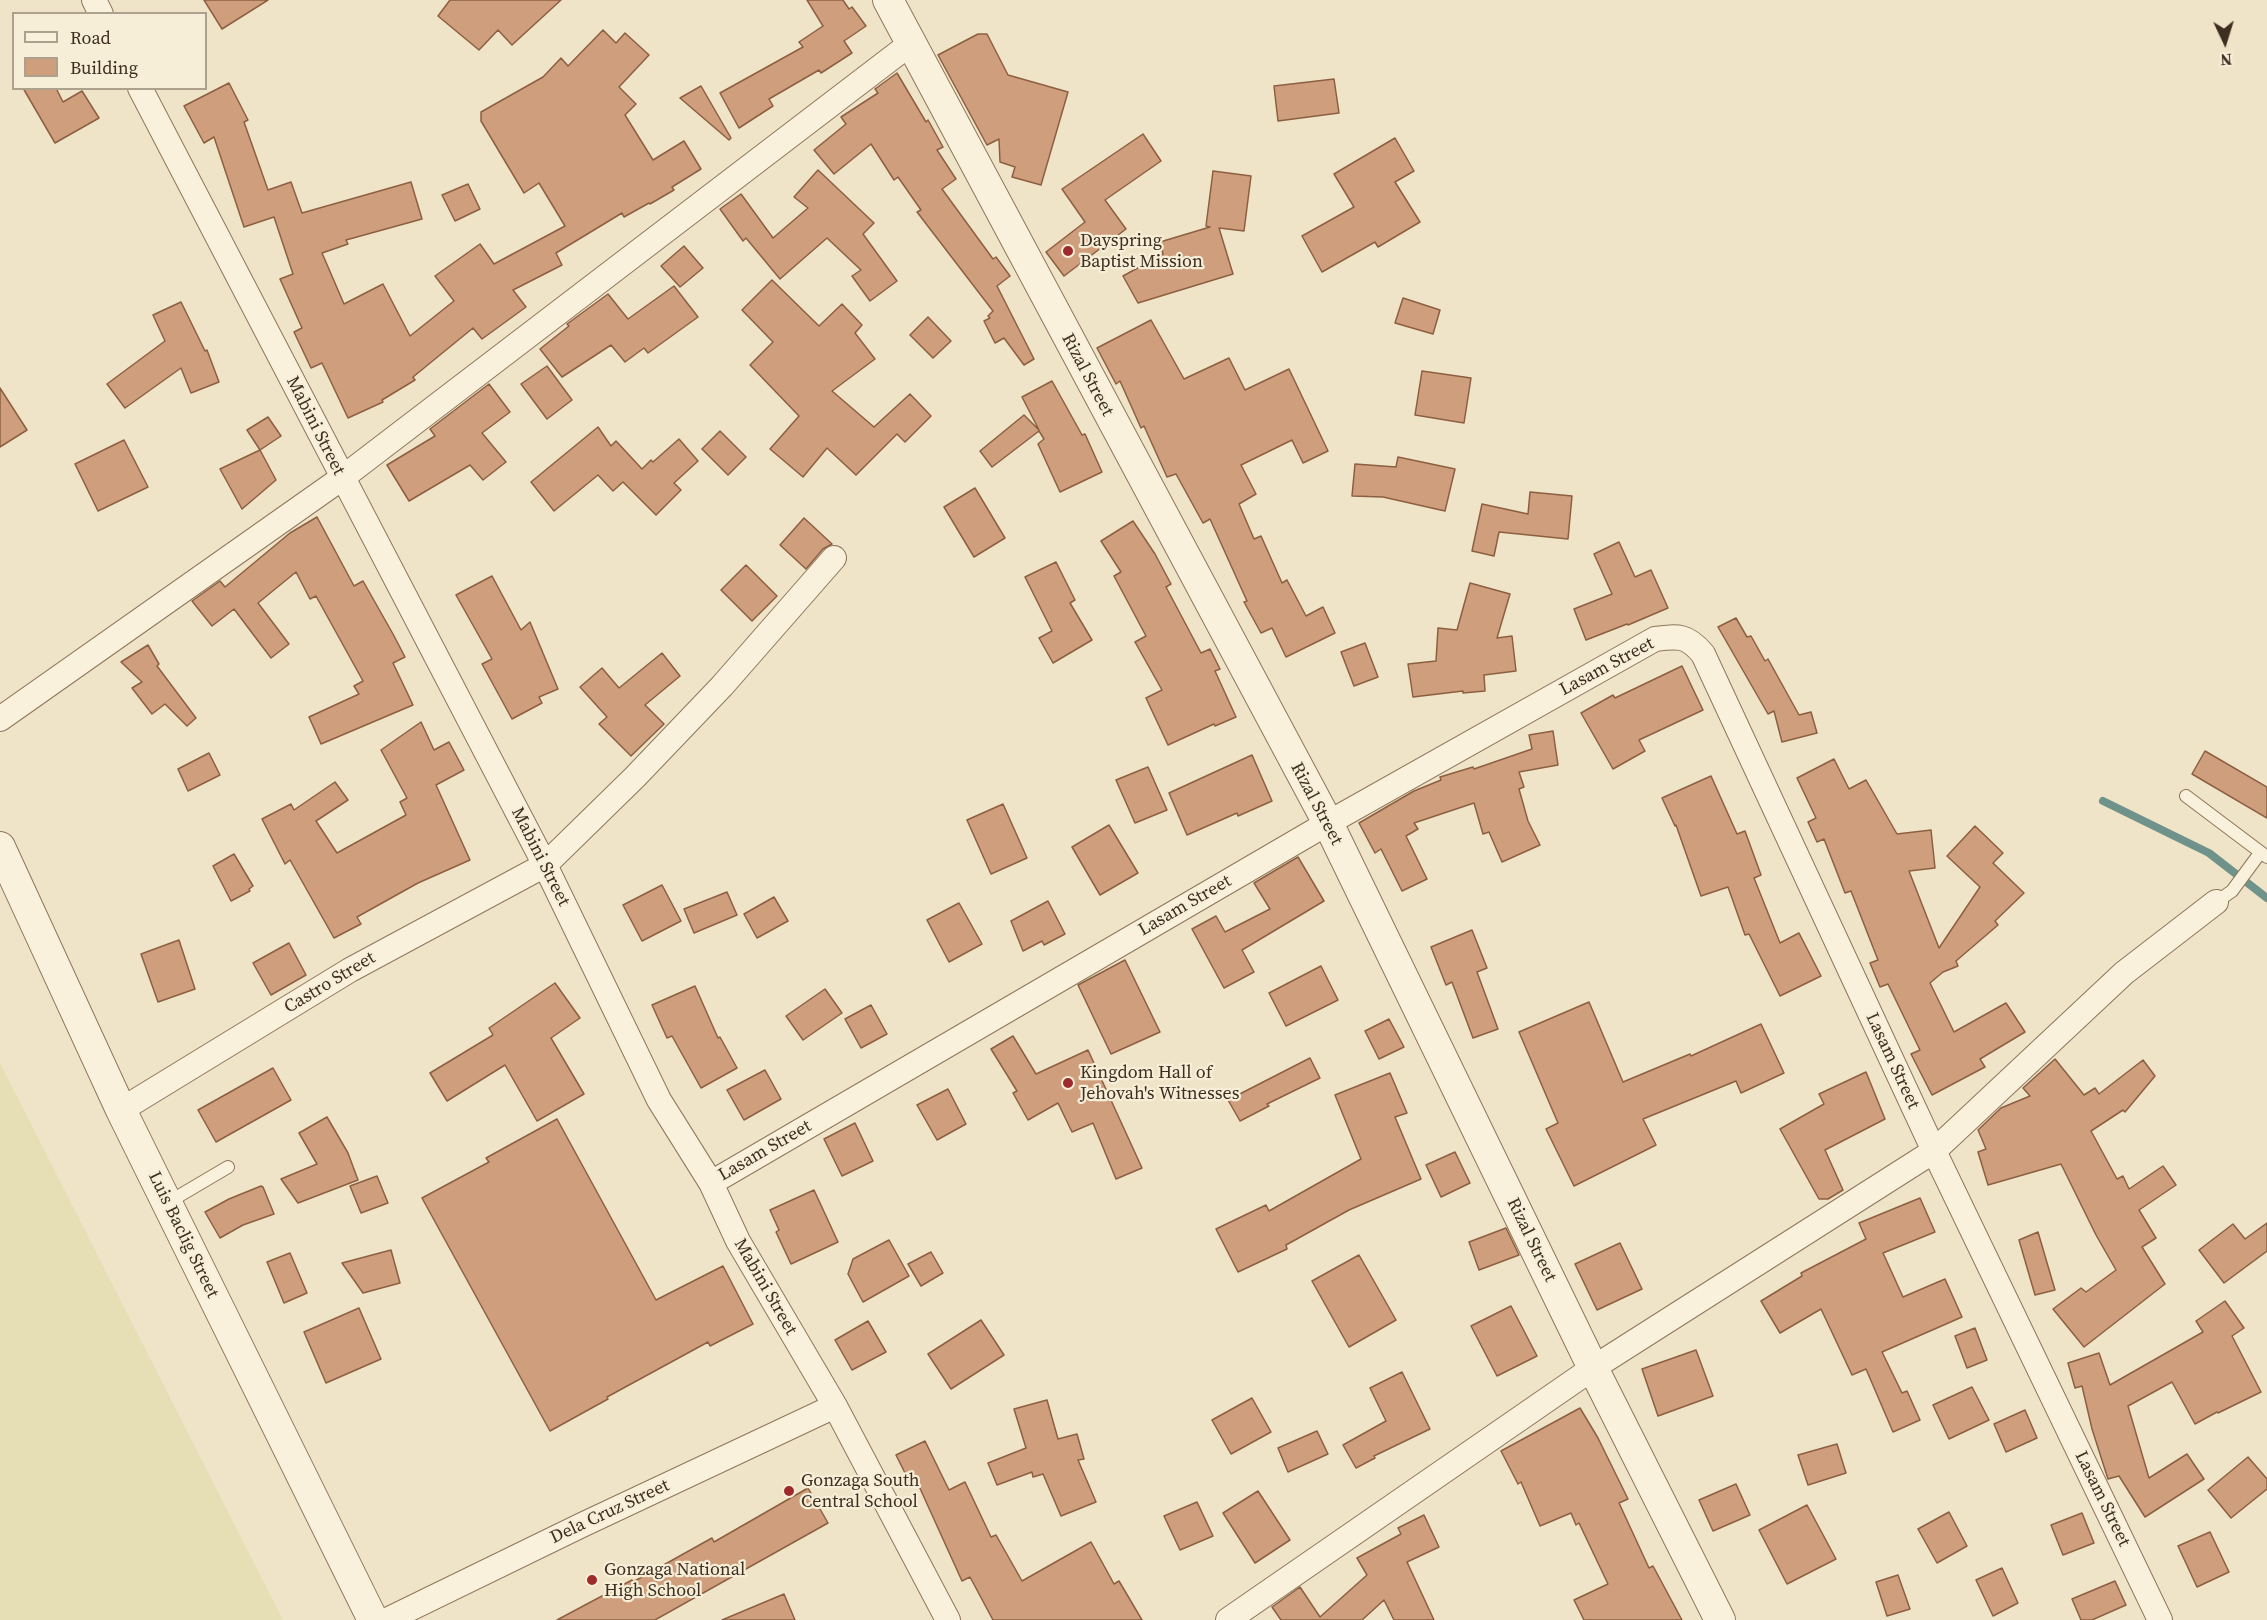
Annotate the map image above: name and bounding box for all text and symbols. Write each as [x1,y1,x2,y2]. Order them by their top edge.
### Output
legend [12,12,207,90]
north arrow [2195,12,2255,72]
text: Road [70,25,111,50]
text: N [2220,49,2233,71]
text: Building [70,55,138,80]
place label: Dayspring Baptist Mission [1080,230,1203,272]
marker: Dayspring Baptist Mission [1061,244,1075,258]
street label: Rizal Street [1056,330,1118,420]
street label: Mabini Street [281,373,349,479]
street label: Lasam Street [1556,633,1658,701]
street label: Rizal Street [1285,759,1347,849]
street label: Mabini Street [506,804,574,910]
street label: Lasam Street [1135,871,1235,941]
street label: Castro Street [281,947,379,1019]
street label: Lasam Street [1860,1009,1924,1113]
place label: Kingdom Hall of Jehovah's Witnesses [1080,1062,1240,1104]
marker: Kingdom Hall of Jehovah's Witnesses [1061,1076,1075,1090]
street label: Lasam Street [715,1116,815,1186]
street label: Luis Baclig Street [143,1168,223,1302]
street label: Rizal Street [1501,1195,1561,1285]
street label: Mabini Street [729,1235,801,1339]
street label: Lasam Street [2070,1448,2134,1550]
place label: Gonzaga South Central School [801,1470,920,1512]
street label: Dela Cruz Street [547,1475,673,1549]
marker: Gonzaga South Central School [782,1484,796,1498]
place label: Gonzaga National High School [604,1559,745,1602]
marker: Gonzaga National High School [585,1573,599,1587]

